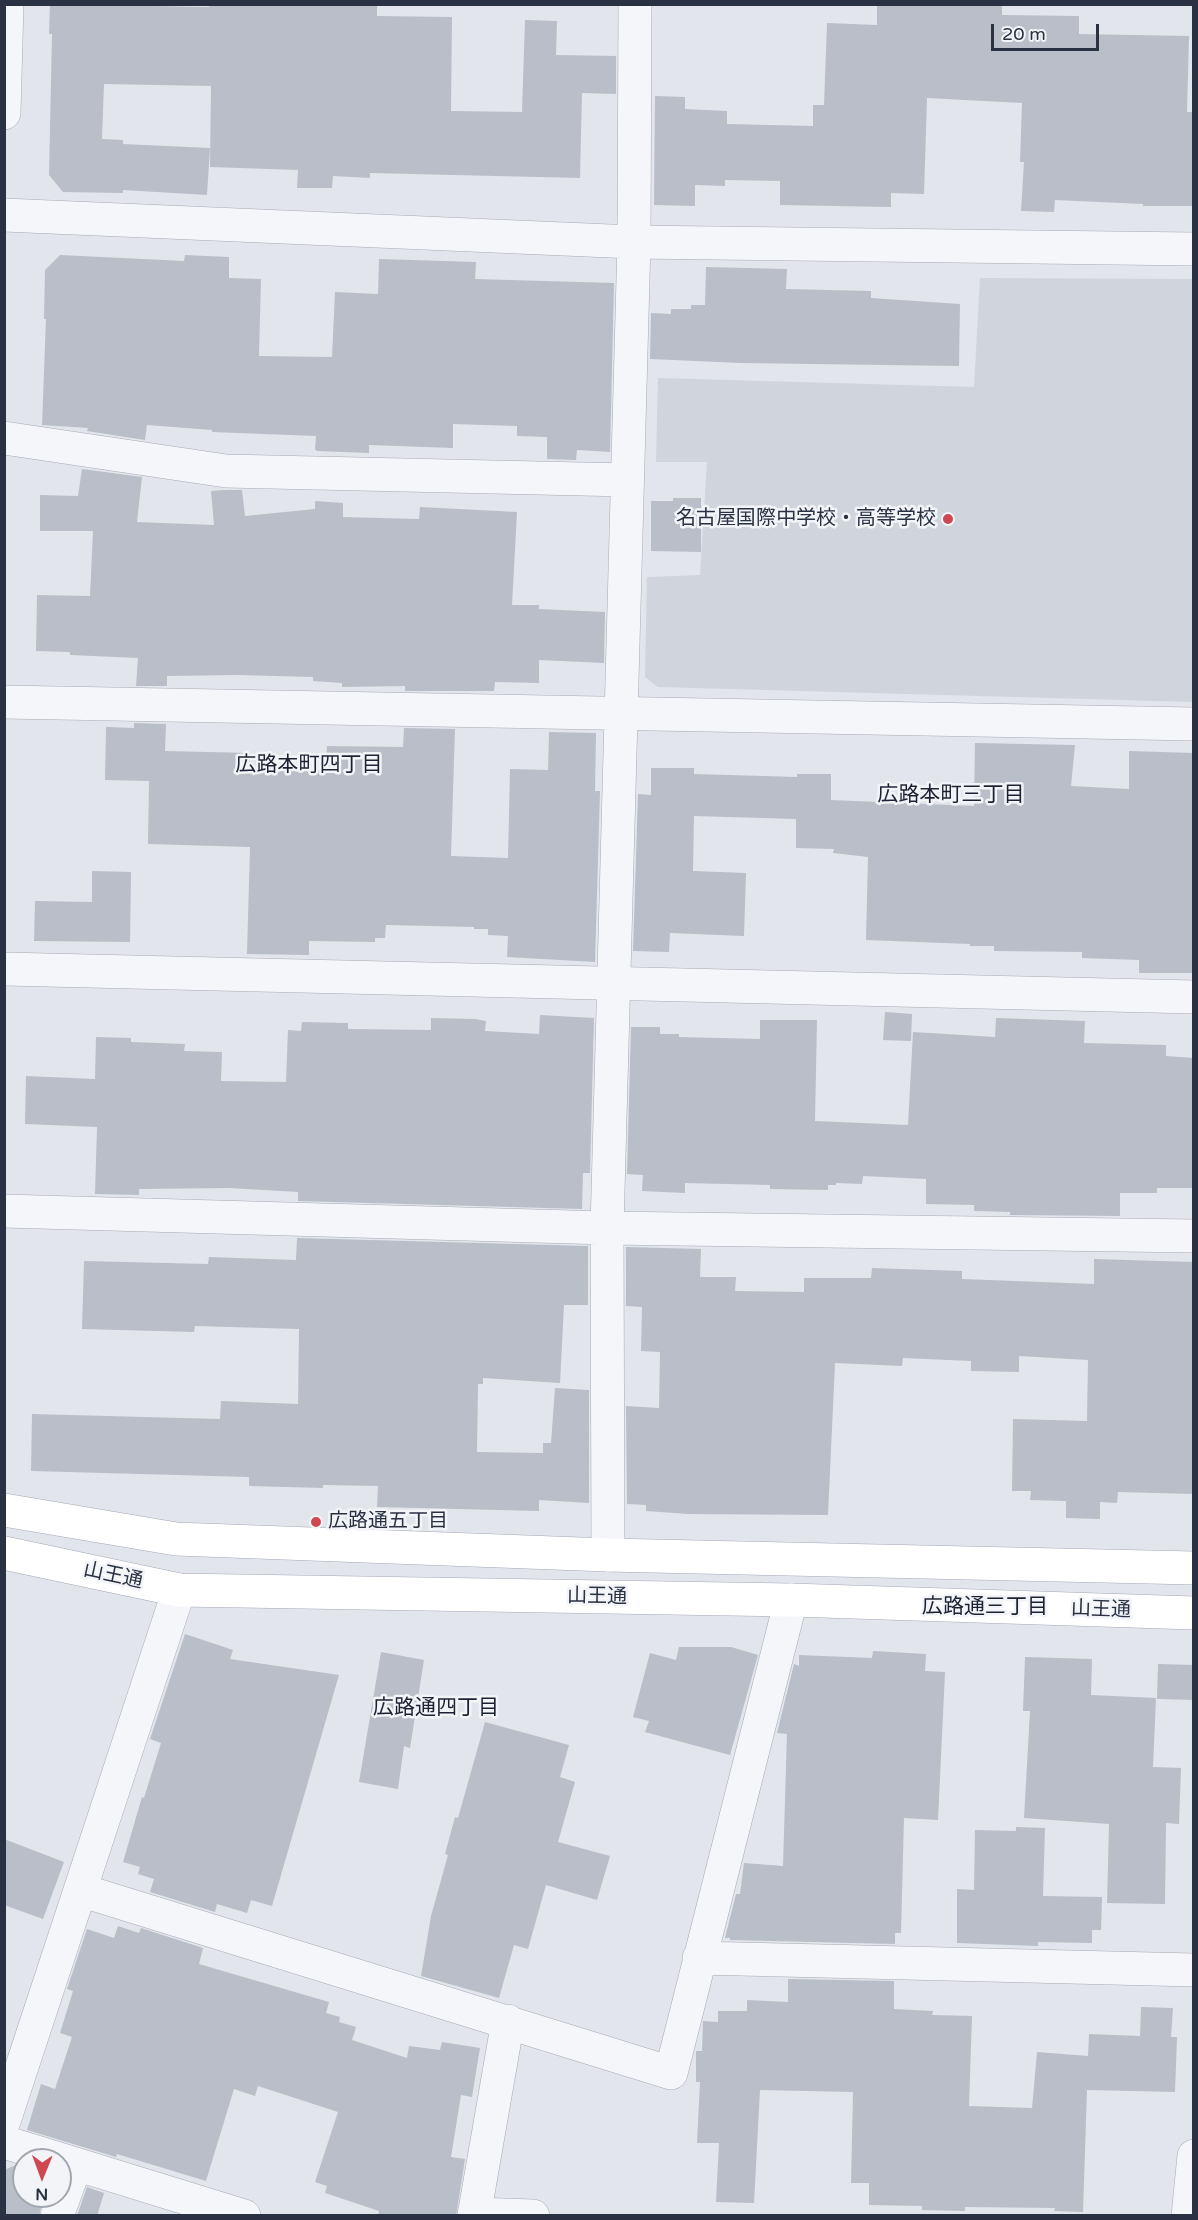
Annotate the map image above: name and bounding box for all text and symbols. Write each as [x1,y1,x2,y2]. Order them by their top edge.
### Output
scale bar [994,12,1102,50]
text: 20 m [1002,23,1046,45]
place label: 名古屋国際中学校・高等学校 [676,507,936,531]
marker: 名古屋国際中学校・高等学校 [941,512,955,526]
district label: 広路本町四丁目 [236,752,382,778]
district label: 広路本町三丁目 [878,782,1024,808]
place label: 広路通五丁目 [328,1510,448,1534]
marker: 広路通五丁目 [309,1515,323,1529]
street label: 山王通 [81,1558,145,1594]
street label: 山王通 [567,1584,627,1610]
district label: 広路通三丁目 [922,1594,1048,1620]
street label: 山王通 [1071,1597,1131,1623]
district label: 広路通四丁目 [373,1695,499,1721]
north arrow [12,2148,72,2208]
text: N [35,2184,48,2204]

